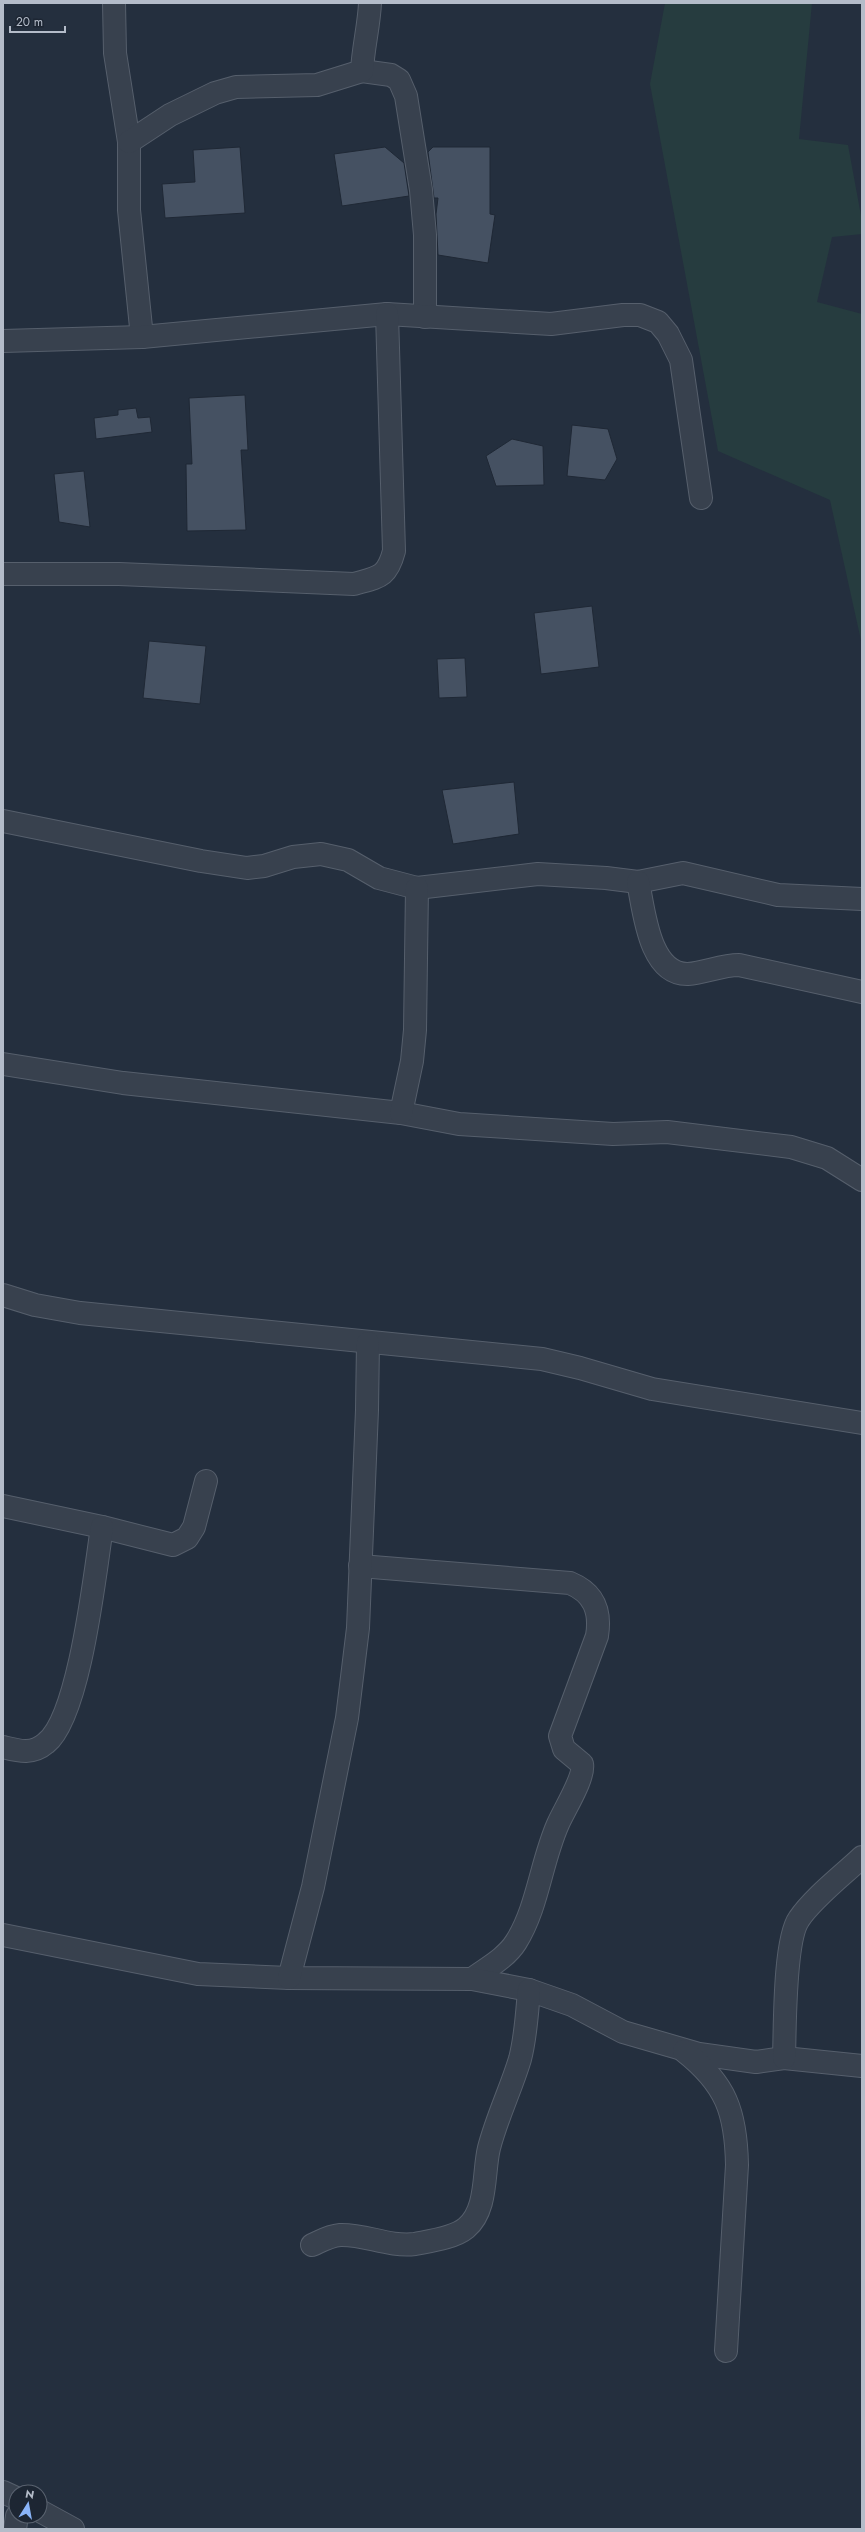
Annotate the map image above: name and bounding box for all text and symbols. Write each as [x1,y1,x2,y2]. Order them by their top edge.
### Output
scale bar [10,8,65,34]
text: 20 m [16,13,43,31]
north arrow [8,2484,48,2524]
text: N [24,2485,36,2503]

